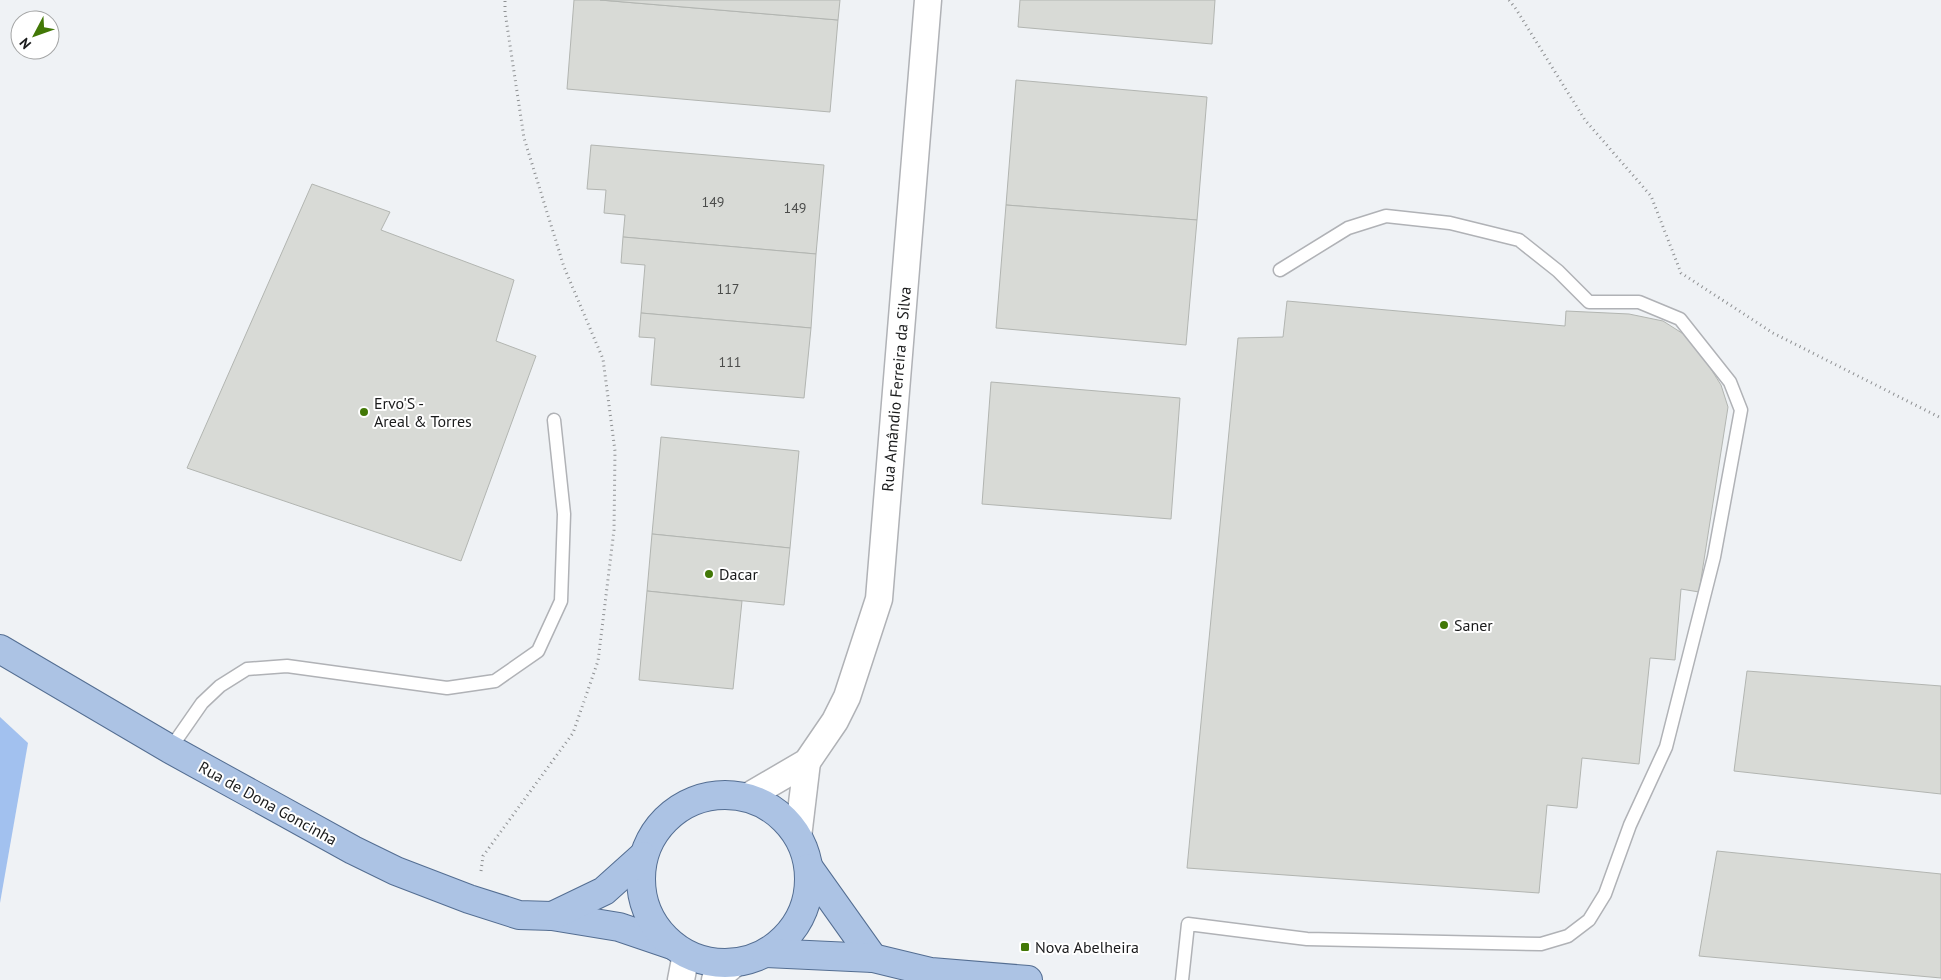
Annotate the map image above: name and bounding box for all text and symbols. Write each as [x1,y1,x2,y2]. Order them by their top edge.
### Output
north arrow [10,10,60,60]
text: N [15,34,35,53]
house number: 149 [702,193,724,211]
house number: 149 [784,199,806,217]
house number: 117 [717,280,739,298]
street label: Rua Amândio Ferreira da Silva [877,286,915,492]
house number: 111 [719,353,741,371]
place label: Ervo'S - Areal & Torres [374,393,472,431]
marker: Ervo'S - Areal & Torres [358,406,370,418]
place label: Dacar [719,564,759,584]
marker: Dacar [703,568,715,580]
place label: Saner [1454,615,1493,635]
marker: Saner [1438,619,1450,631]
street label: Rua de Dona Goncinha [195,757,341,849]
place label: Nova Abelheira [1035,937,1139,957]
marker: Nova Abelheira [1019,941,1031,953]

